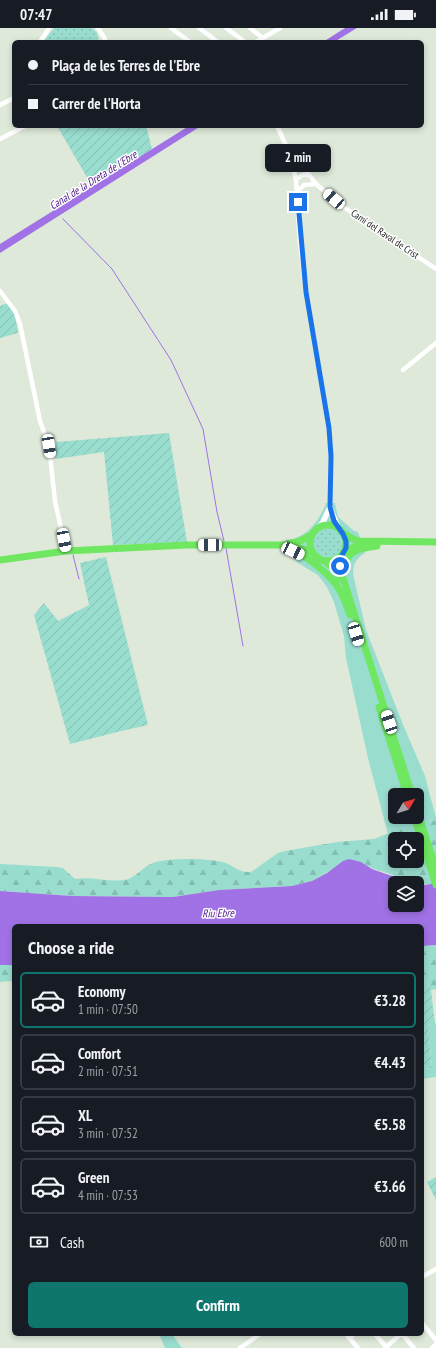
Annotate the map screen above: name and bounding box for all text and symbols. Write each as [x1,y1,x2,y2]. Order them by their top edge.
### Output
text: 07:47 [20,5,52,24]
text: Plaça de les Terres de l'Ebre [52,56,200,75]
text: Carrer de l'Horta [52,94,141,113]
callout: 2 min [265,144,331,172]
water label: Canal de la Dreta de l'Ebre [47,147,141,213]
text: 2 min [285,149,311,166]
car [321,187,347,211]
route end [289,193,307,211]
street label: Camí del Raval de Crist [348,206,422,262]
car [41,433,57,459]
car [56,527,72,553]
car [198,539,222,551]
car [280,540,306,562]
route start [331,557,349,575]
car [347,621,365,647]
car [380,709,398,735]
north arrow [388,788,424,824]
map controls [388,788,424,912]
button: locate [388,832,424,868]
button: layers [388,876,424,912]
water label: Riu Ebre [202,906,235,920]
text: Choose a ride [28,936,114,959]
icon: car [30,982,66,1018]
text: Economy [78,982,126,1001]
text: €3.28 [374,991,406,1010]
text: 1 min · 07:50 [78,1001,138,1018]
icon: car [30,1044,66,1080]
text: Comfort [78,1044,121,1063]
text: €4.43 [374,1053,406,1072]
text: 2 min · 07:51 [78,1063,138,1080]
icon: car [30,1106,66,1142]
text: XL [78,1106,92,1125]
text: €5.58 [374,1115,406,1134]
text: 3 min · 07:52 [78,1125,138,1142]
icon: car [30,1168,66,1204]
text: Green [78,1168,110,1187]
text: €3.66 [374,1177,406,1196]
text: 4 min · 07:53 [78,1187,138,1204]
icon: cash [28,1231,50,1253]
text: Cash [60,1233,84,1252]
text: 600 m [379,1234,408,1251]
button: Confirm [28,1282,408,1328]

